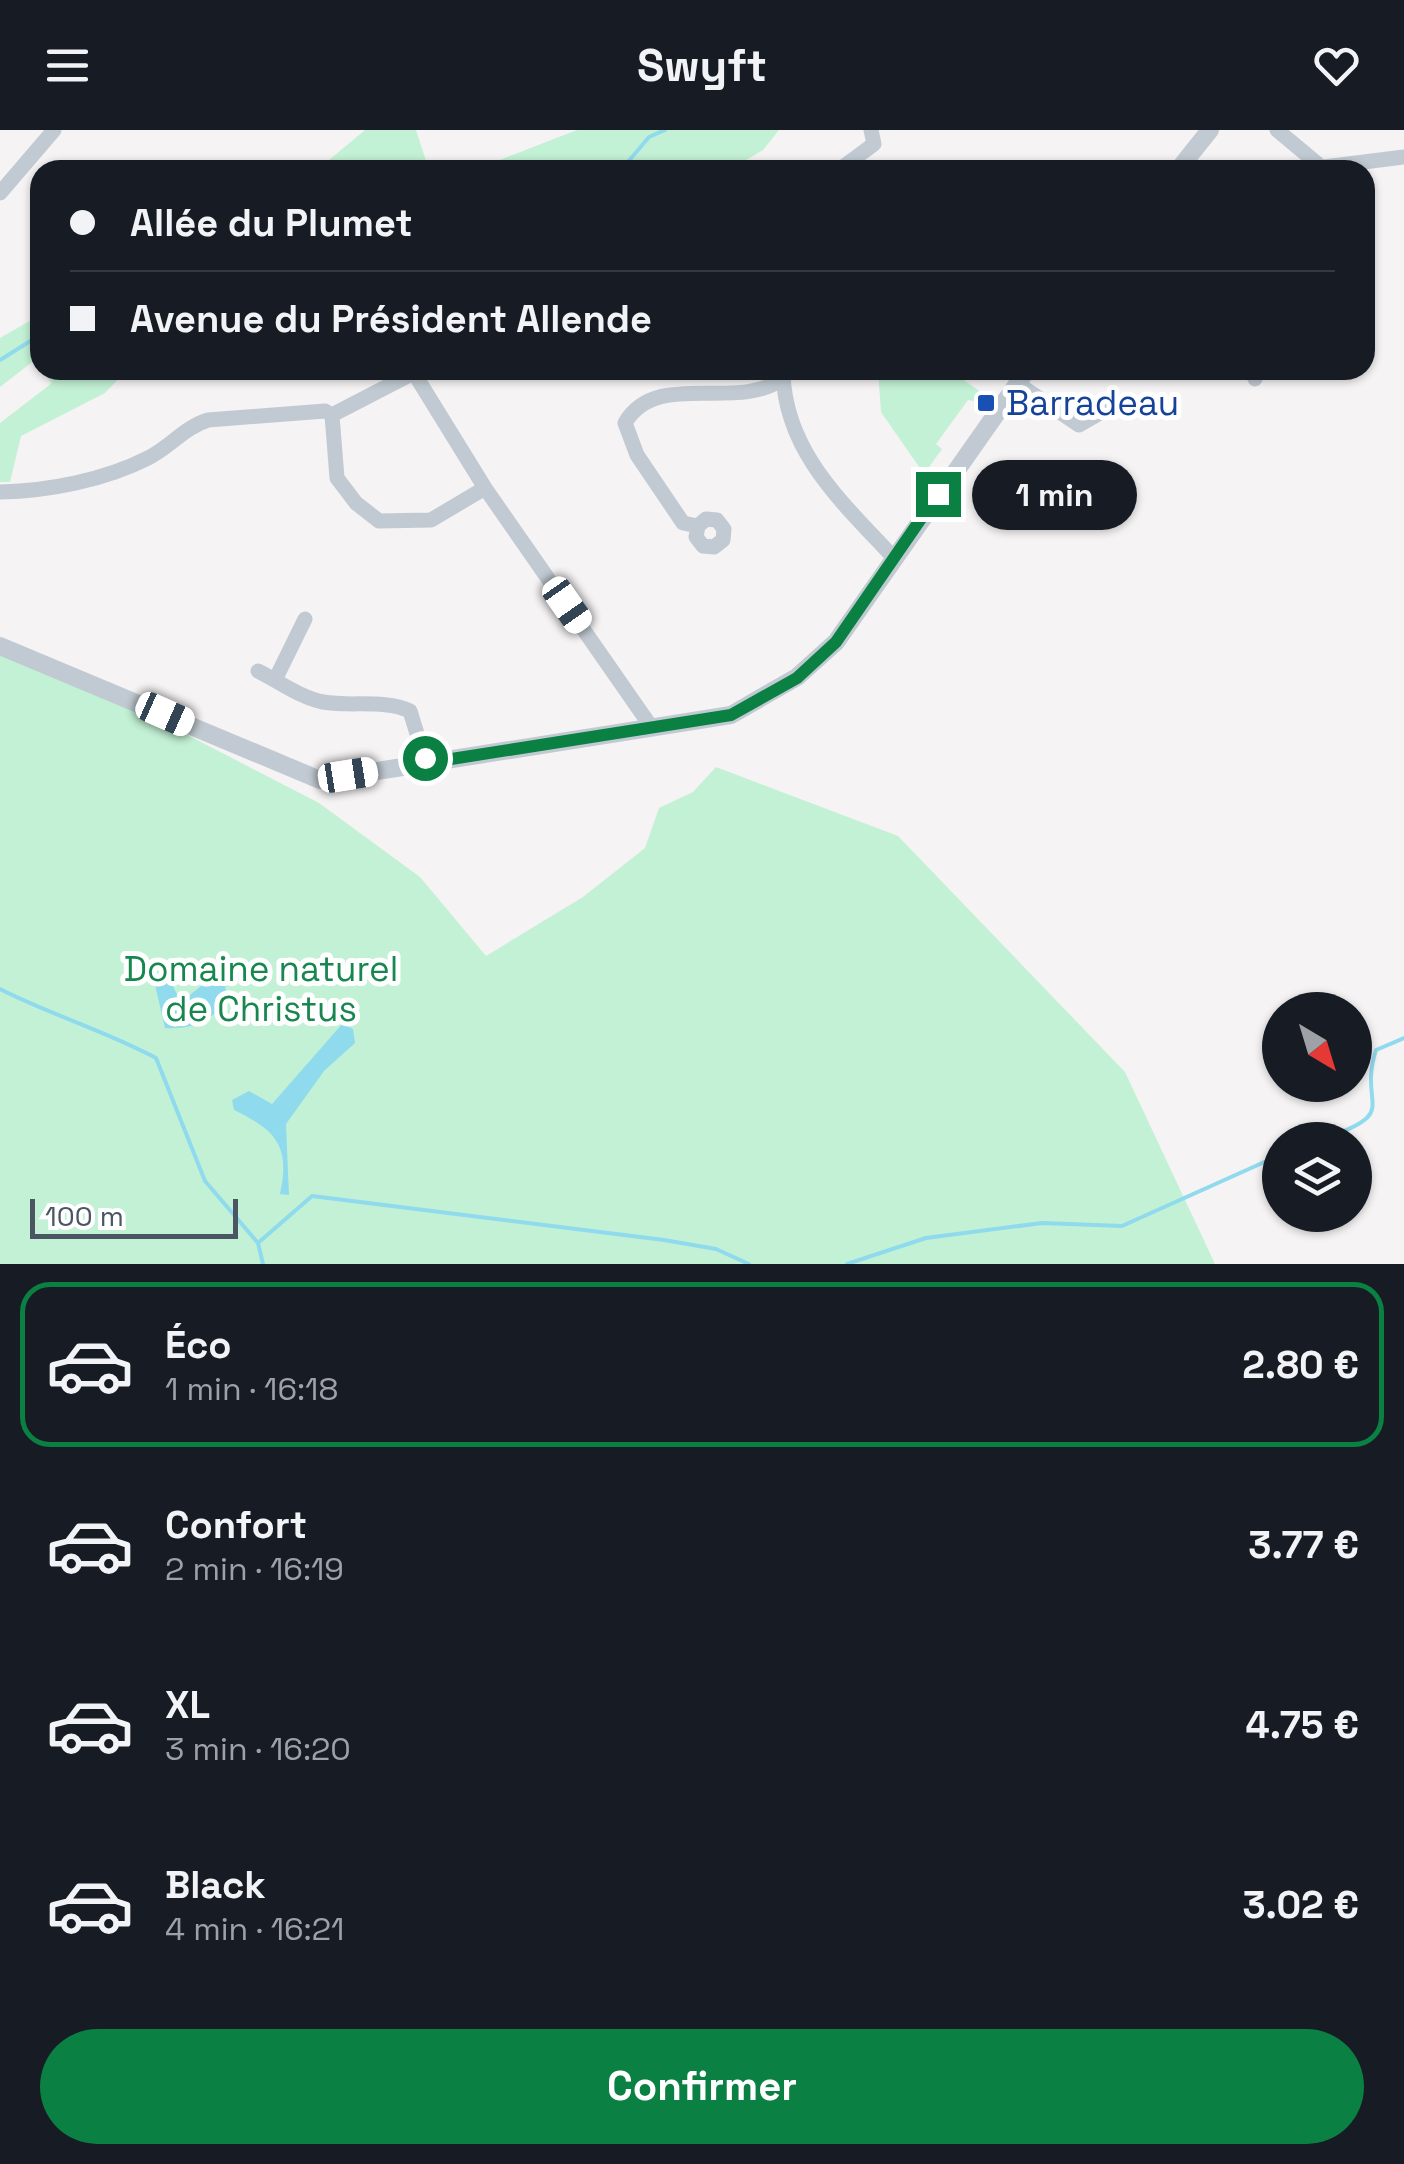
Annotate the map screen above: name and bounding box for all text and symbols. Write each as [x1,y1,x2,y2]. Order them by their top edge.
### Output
text: Swyft [637,37,767,94]
icon: menu [40,38,95,93]
icon: heart [1309,38,1364,93]
text: Allée du Plumet [130,199,413,247]
text: Avenue du Président Allende [130,295,652,343]
place label: Barradeau [1006,381,1179,425]
marker: Barradeau [975,392,997,414]
callout: 1 min [973,459,1138,529]
route end [916,472,961,517]
text: 1 min [1015,475,1094,515]
car [538,572,596,638]
car [131,688,199,740]
route start [403,736,448,781]
car [316,755,380,795]
park label: Domaine naturel de Christus [124,947,398,1031]
north arrow [1262,992,1372,1102]
map controls [1262,992,1372,1232]
button: layers [1262,1122,1372,1232]
scale bar [30,1194,238,1238]
text: 100 m [45,1198,124,1234]
icon: car [45,1320,135,1410]
text: Éco [165,1321,232,1369]
text: 2.80 € [1242,1341,1359,1389]
text: 1 min · 16:18 [165,1369,338,1409]
icon: car [45,1500,135,1590]
text: Confort [165,1501,307,1549]
text: 3.77 € [1248,1521,1359,1569]
text: 2 min · 16:19 [165,1549,344,1589]
icon: car [45,1680,135,1770]
text: XL [165,1681,210,1729]
text: 4.75 € [1246,1701,1359,1749]
text: 3 min · 16:20 [165,1729,351,1769]
icon: car [45,1860,135,1950]
text: Black [165,1861,266,1909]
text: 3.02 € [1242,1881,1359,1929]
text: 4 min · 16:21 [165,1909,344,1949]
button: Confirmer [40,2029,1364,2144]

